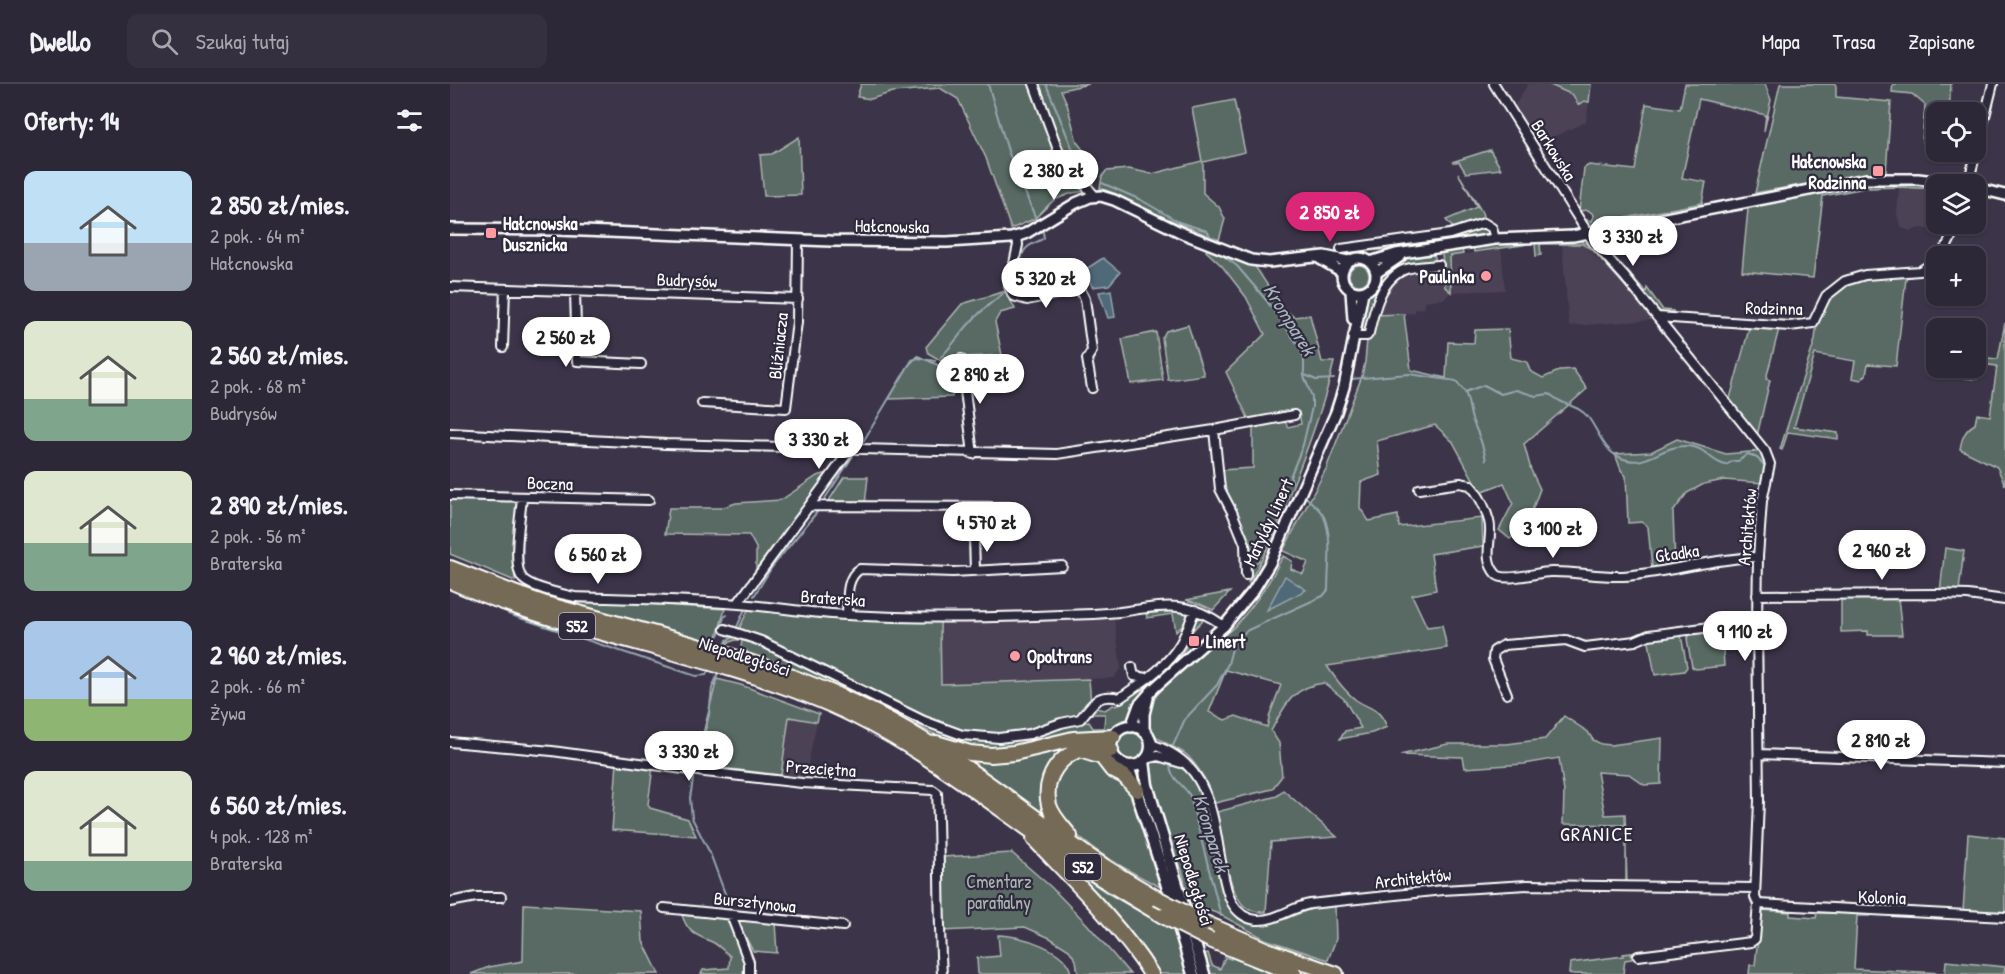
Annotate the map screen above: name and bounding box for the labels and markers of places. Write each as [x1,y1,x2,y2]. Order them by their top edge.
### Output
place label: Hałcnowska Rodzinna [1792,149,1867,195]
pin: 2 380 zł [992,150,1116,201]
marker: Hałcnowska Rodzinna [1871,164,1885,178]
pin: 2 850 zł [1268,192,1392,243]
place label: Hałcnowska Dusznicka [503,211,578,257]
pin: 3 330 zł [1571,216,1695,267]
marker: Hałcnowska Dusznicka [484,226,498,240]
pin: 5 320 zł [984,258,1108,309]
place label: Paulinka [1420,264,1475,289]
marker: Paulinka [1479,269,1493,283]
pin: 2 560 zł [504,317,628,368]
pin: 2 890 zł [918,354,1042,405]
pin: 3 330 zł [757,419,881,470]
pin: 4 570 zł [925,502,1049,553]
pin: 3 100 zł [1491,508,1615,559]
pin: 2 960 zł [1820,530,1944,581]
pin: 6 560 zł [536,534,660,585]
pin: 9 110 zł [1683,611,1807,662]
place label: Linert [1206,629,1246,654]
marker: Linert [1187,634,1201,648]
place label: Opoltrans [1027,644,1092,670]
marker: Opoltrans [1008,649,1022,663]
pin: 2 810 zł [1819,720,1943,771]
pin: 3 330 zł [627,731,751,782]

